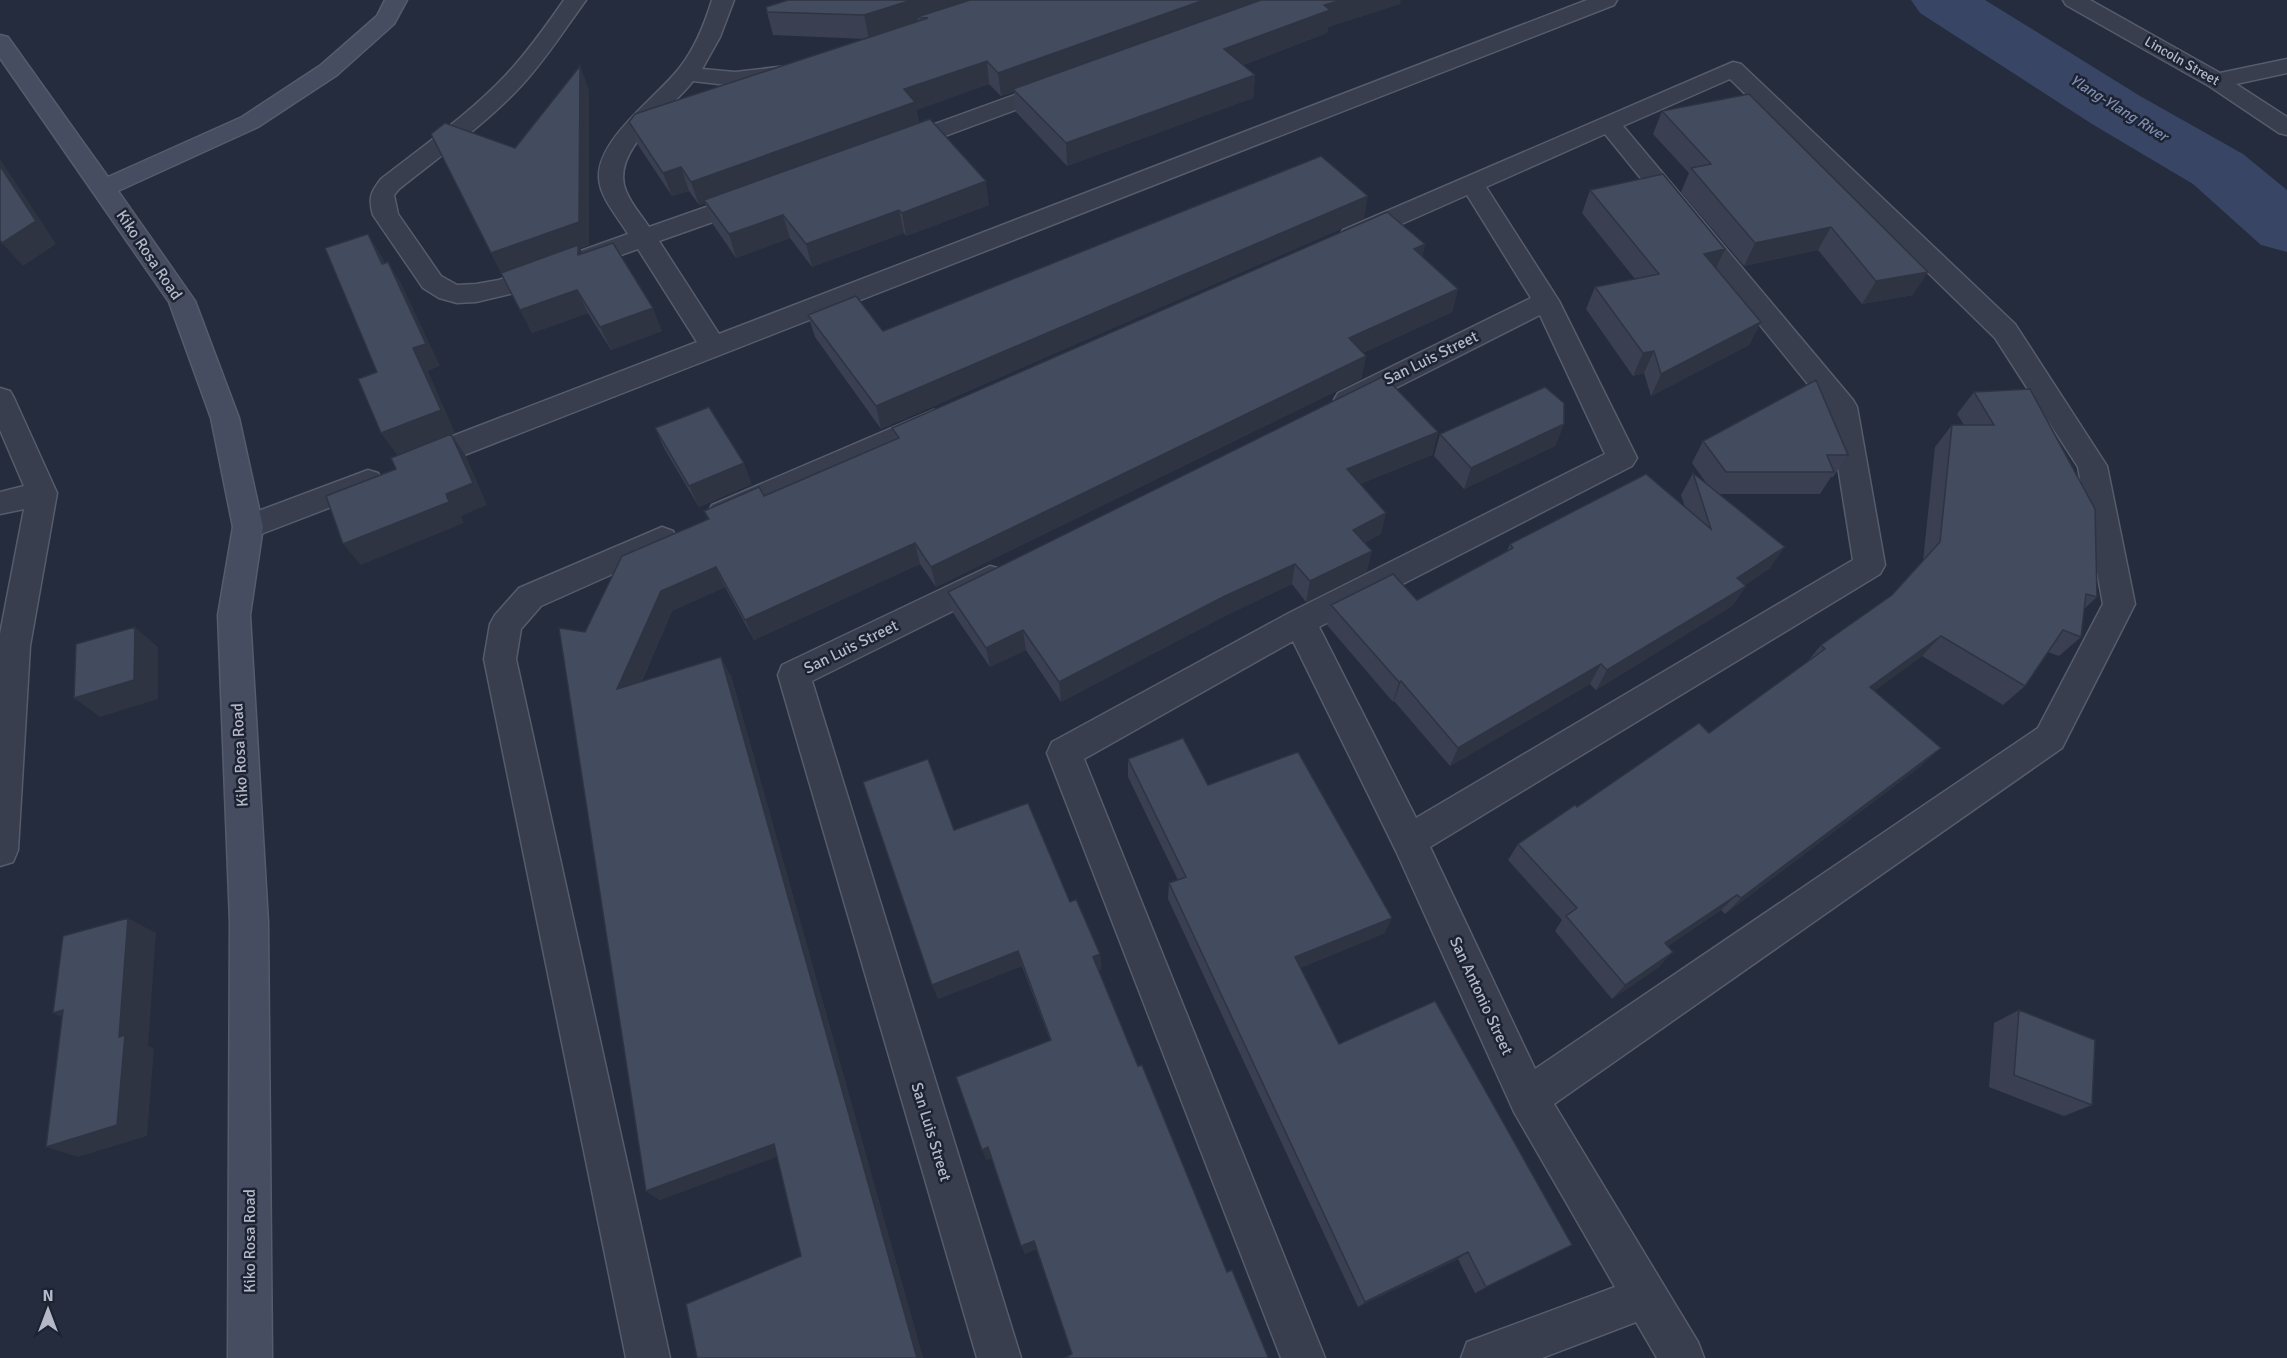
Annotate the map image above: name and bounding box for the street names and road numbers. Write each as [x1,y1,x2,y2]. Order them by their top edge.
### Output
street label: Lincoln Street [2142,33,2223,89]
street label: Kiko Rosa Road [112,206,186,304]
street label: San Luis Street [1381,326,1482,389]
street label: San Luis Street [801,615,902,678]
street label: Kiko Rosa Road [227,703,253,807]
street label: San Antonio Street [1445,934,1517,1059]
street label: San Luis Street [906,1080,956,1184]
street label: Kiko Rosa Road [240,1189,260,1293]

